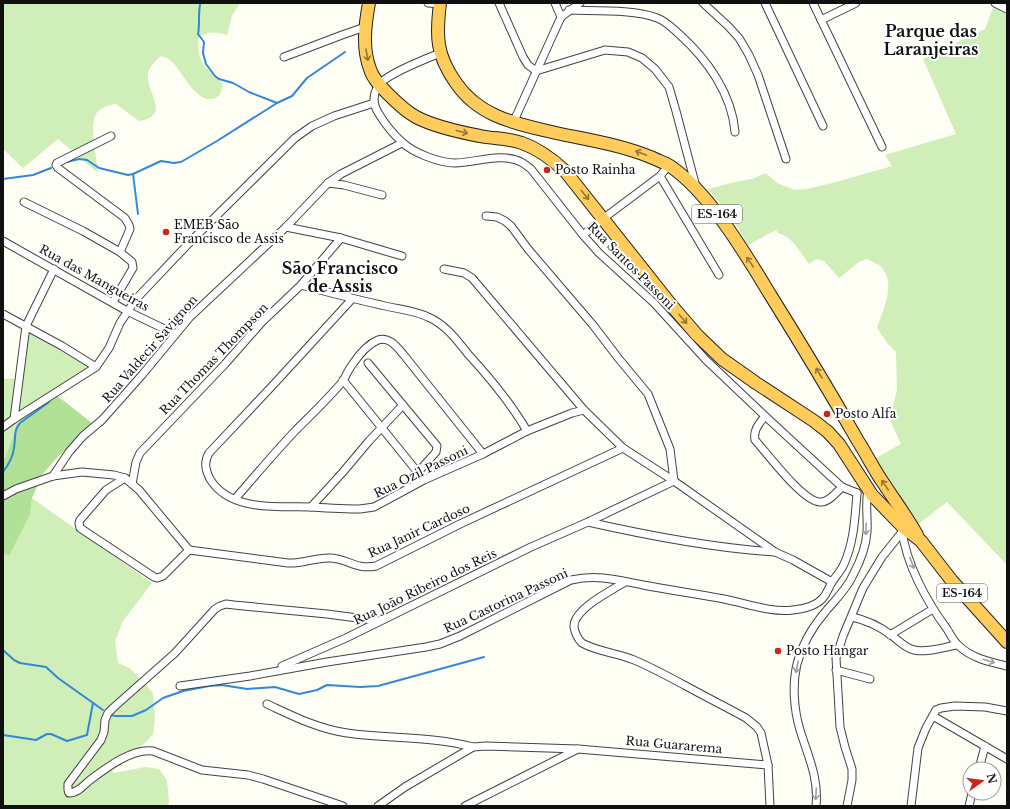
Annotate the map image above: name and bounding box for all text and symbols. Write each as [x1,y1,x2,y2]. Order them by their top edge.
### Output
district label: Parque das Laranjeiras [883,21,979,59]
one-way arrow [363,49,371,62]
one-way arrow [455,128,468,136]
one-way arrow [635,149,647,157]
place label: Posto Rainha [555,162,636,177]
marker: Posto Rainha [542,165,552,175]
one-way arrow [580,190,589,200]
road number: ES-164 [692,205,742,223]
place label: EMEB São Francisco de Assis [174,217,284,246]
street label: Rua Santos Passoni [585,219,678,312]
marker: EMEB São Francisco de Assis [161,227,171,237]
street label: Rua das Mangueiras [37,241,152,314]
one-way arrow [746,257,755,268]
district label: São Francisco de Assis [282,258,398,296]
street label: Rua Valdecir Savignon [99,292,200,405]
street label: Rua Thomas Thompson [156,300,271,418]
one-way arrow [679,314,688,324]
one-way arrow [814,367,822,379]
place label: Posto Alfa [835,406,897,421]
marker: Posto Alfa [822,409,832,419]
street label: Rua Ozil Passoni [371,442,470,501]
one-way arrow [881,480,889,491]
street label: Rua Janir Cardoso [365,500,472,561]
one-way arrow [863,522,870,535]
street label: Rua João Ribeiro dos Reis [351,545,499,628]
one-way arrow [908,557,916,569]
street label: Rua Castorina Passoni [441,565,570,636]
road number: ES-164 [937,584,987,602]
place label: Posto Hangar [786,643,869,658]
marker: Posto Hangar [773,646,783,656]
one-way arrow [982,658,995,665]
one-way arrow [793,661,801,674]
street label: Rua Guararema [625,733,723,756]
north arrow [962,761,1002,801]
text: N [984,772,1000,786]
one-way arrow [813,787,820,800]

